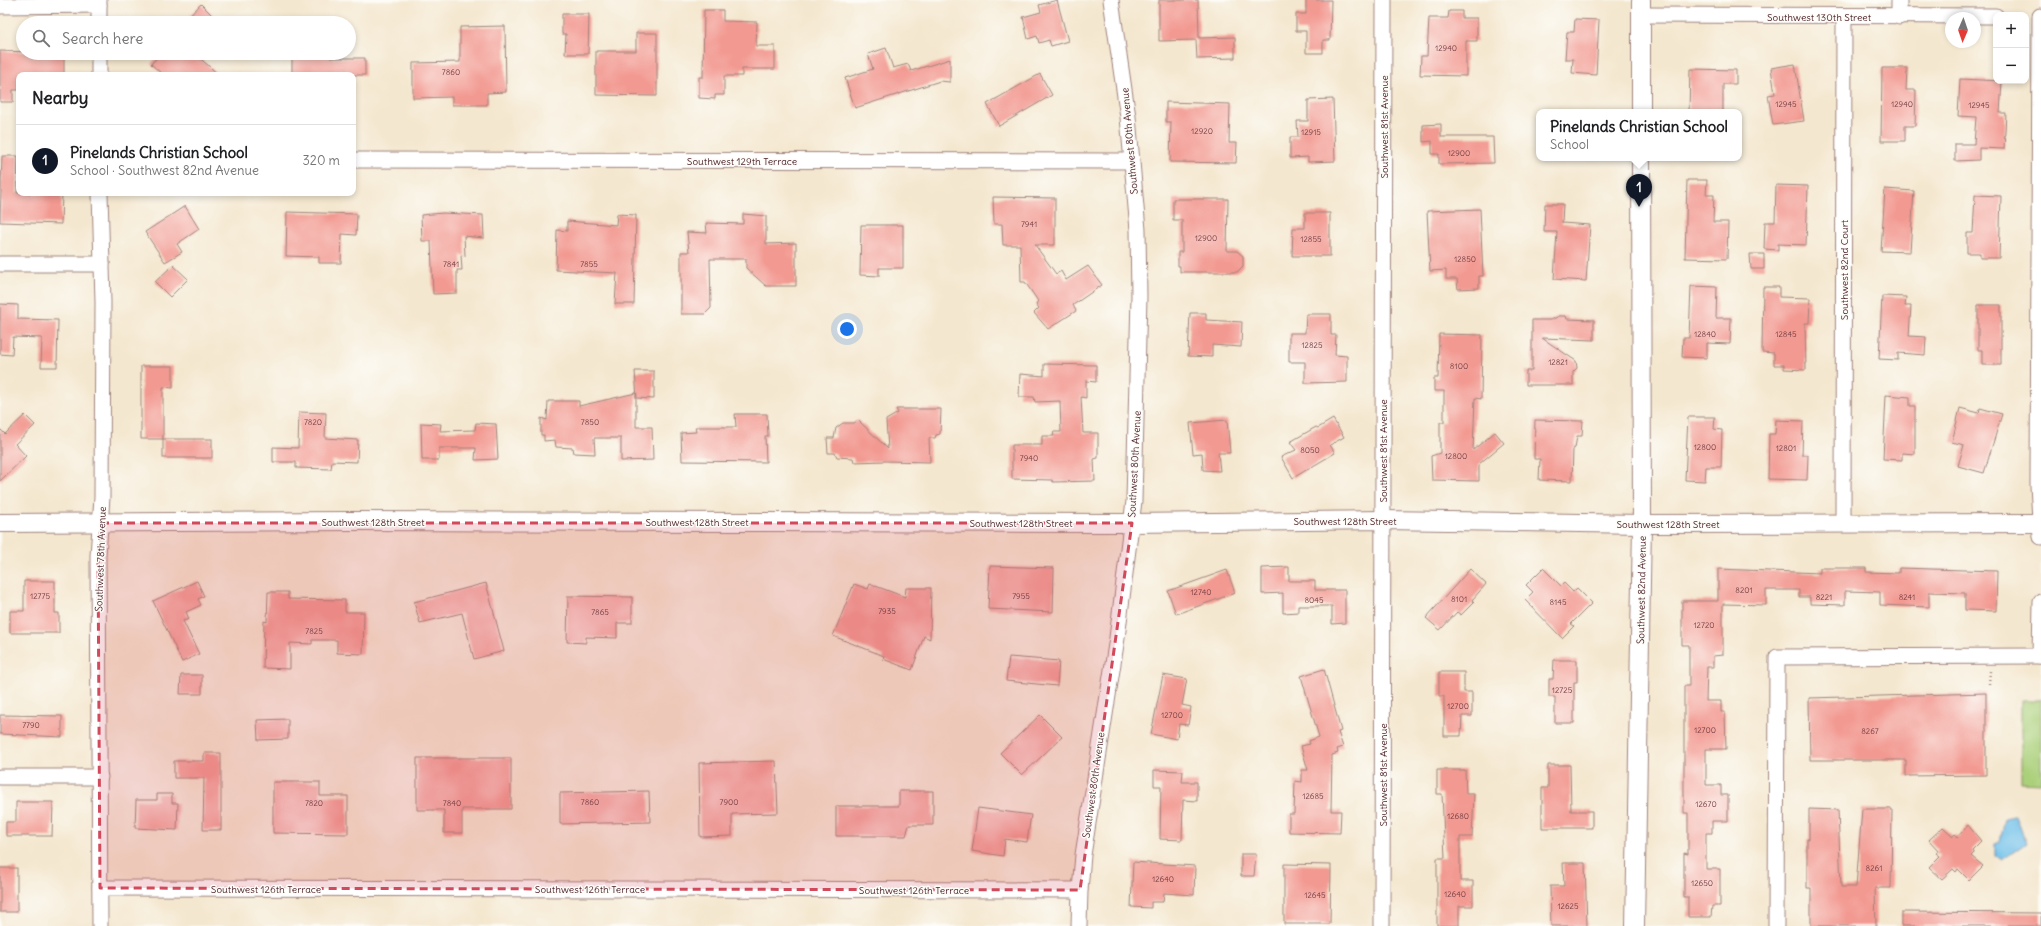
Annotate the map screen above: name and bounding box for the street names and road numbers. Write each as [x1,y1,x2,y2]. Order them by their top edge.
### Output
street label: Southwest 130th Street [1767,11,1872,24]
street label: Southwest 81st Avenue [1378,75,1391,179]
street label: Southwest 80th Avenue [1118,87,1141,195]
street label: Southwest 129th Terrace [687,155,797,168]
street label: Southwest 82nd Court [1838,219,1851,320]
street label: Southwest 81st Avenue [1377,399,1390,503]
street label: Southwest 80th Avenue [1125,410,1144,518]
street label: Southwest 78th Avenue [92,506,109,612]
street label: Southwest 128th Street [1293,515,1397,528]
street label: Southwest 128th Street [321,516,425,529]
street label: Southwest 128th Street [645,516,749,529]
street label: Southwest 128th Street [969,517,1073,530]
street label: Southwest 128th Street [1616,518,1720,531]
street label: Southwest 82nd Avenue [1634,536,1649,644]
street label: Southwest 81st Avenue [1377,723,1390,827]
street label: Southwest 80th Avenue [1080,731,1107,839]
street label: Southwest 126th Terrace [211,883,321,896]
street label: Southwest 126th Terrace [535,883,645,896]
street label: Southwest 126th Terrace [859,884,969,897]

